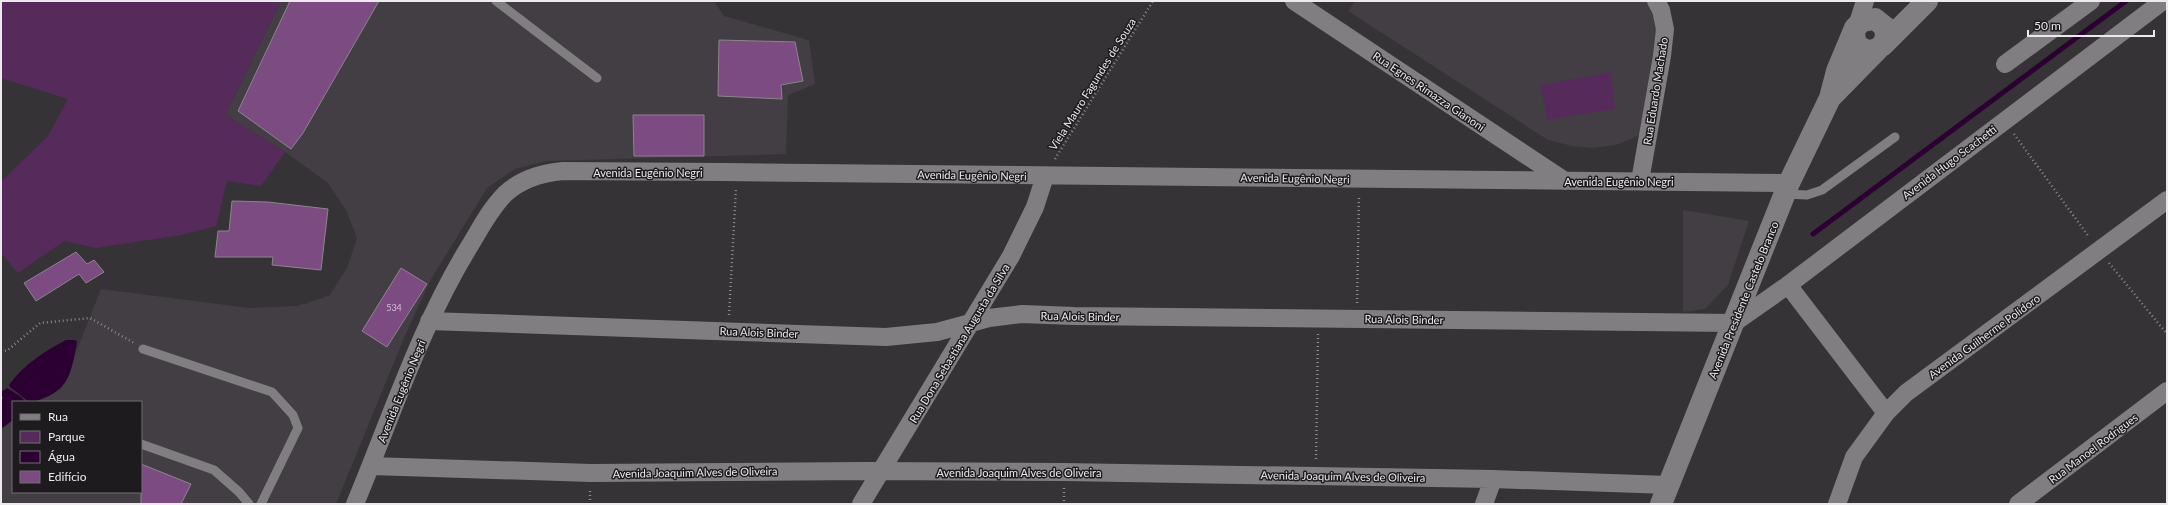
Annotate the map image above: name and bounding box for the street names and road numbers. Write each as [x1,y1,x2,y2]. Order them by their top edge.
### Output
street label: Viela Mauro Fagundes de Souza [1046,16,1138,152]
street label: Rua Eduardo Machado [1640,36,1670,146]
street label: Rua Egnes Rimazza Gianoni [1371,49,1488,133]
street label: Avenida Hugo Scachetti [1899,122,1999,202]
street label: Avenida Eugênio Negri [593,166,703,179]
street label: Avenida Eugênio Negri [917,168,1027,182]
street label: Avenida Eugênio Negri [1240,171,1350,185]
street label: Avenida Eugênio Negri [1564,175,1674,188]
street label: Avenida Presidente Castelo Branco [1705,219,1781,381]
street label: Rua Dona Sebastiana Augusta da Silva [906,261,1012,425]
street label: Avenida Guilherme Polidoro [1926,291,2042,381]
street label: Rua Alois Binder [1040,309,1120,323]
street label: Rua Alois Binder [1364,312,1444,326]
street label: Rua Alois Binder [719,324,799,340]
street label: Avenida Eugênio Negri [374,337,428,444]
street label: Rua Manoel Rodrigues [2046,410,2140,486]
street label: Avenida Joaquim Alves de Oliveira [612,464,778,480]
street label: Avenida Joaquim Alves de Oliveira [937,466,1101,479]
street label: Avenida Joaquim Alves de Oliveira [1260,468,1426,484]

